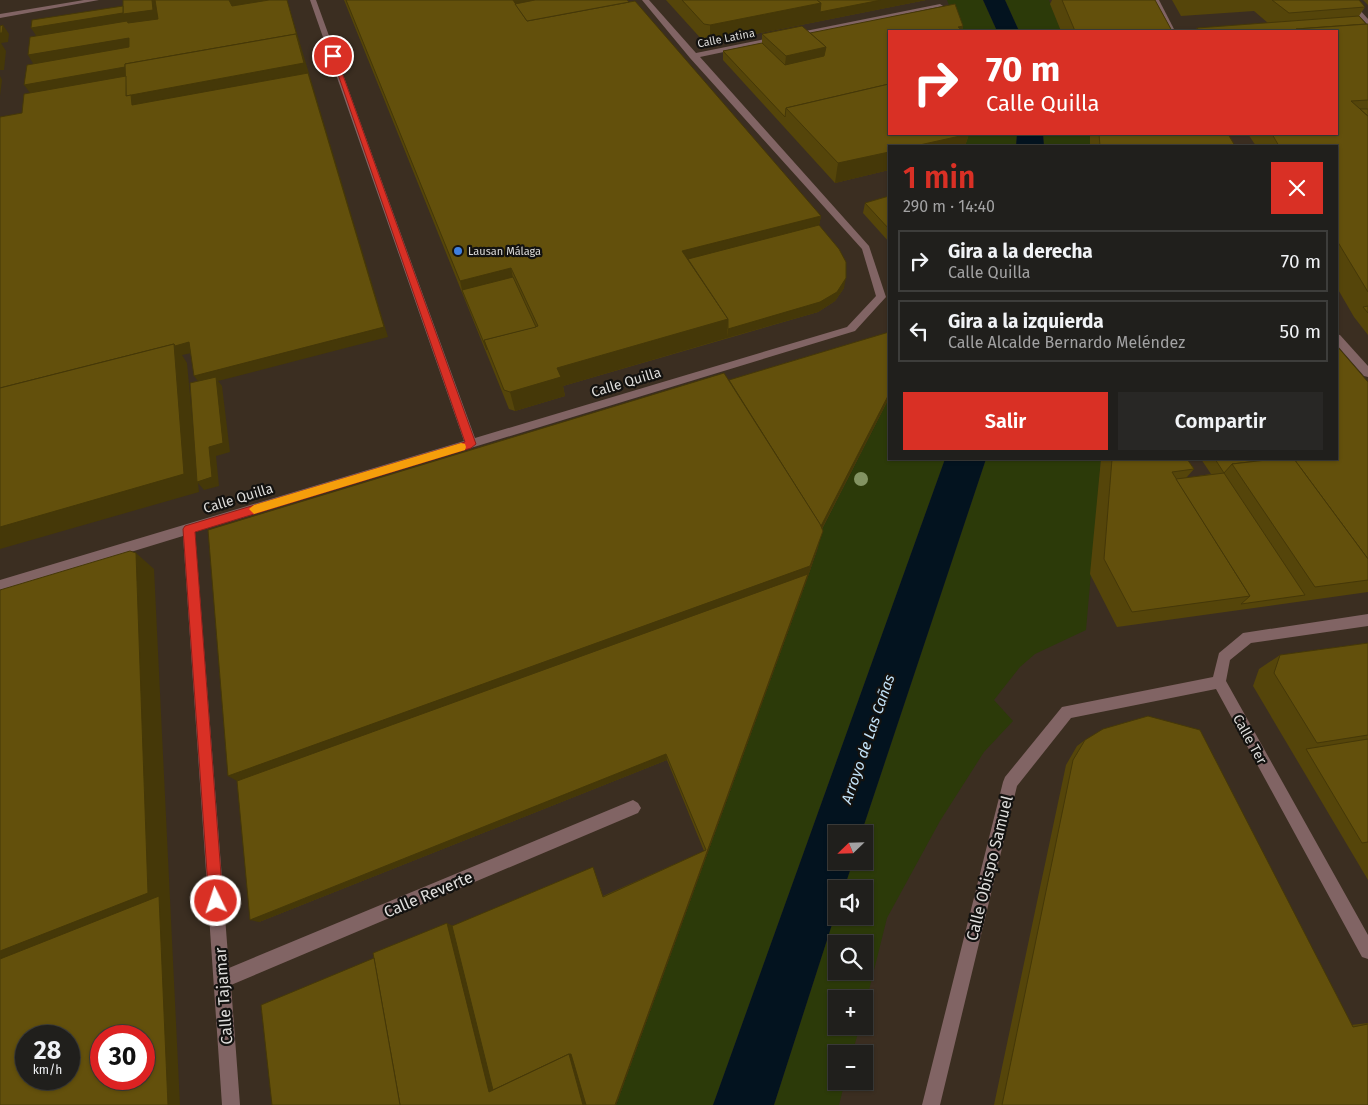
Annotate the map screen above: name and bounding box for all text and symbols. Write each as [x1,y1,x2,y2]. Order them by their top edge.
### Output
street label: Calle Latina [696,27,756,50]
pin [312,35,354,77]
icon: arrive [319,42,347,70]
text: 70 m [986,48,1060,90]
icon: right [903,50,968,115]
text: Calle Quilla [986,90,1099,117]
text: 1 min [903,160,975,196]
button: close [1271,162,1323,214]
text: 290 m · 14:40 [903,197,995,216]
text: Gira a la derecha [948,240,1093,263]
marker: Lausan Málaga [452,245,464,257]
place label: Lausan Málaga [468,245,541,258]
icon: right [905,247,933,275]
text: 70 m [1281,250,1321,273]
text: Calle Quilla [948,263,1030,282]
text: Gira a la izquierda [948,310,1104,333]
icon: left [905,317,933,345]
text: 50 m [1280,320,1321,343]
text: Calle Alcalde Bernardo Meléndez [948,333,1185,352]
street label: Calle Quilla [589,364,663,401]
button: Salir [903,392,1108,450]
button: Compartir [1118,392,1323,450]
street label: Calle Quilla [201,480,275,517]
water label: Arroyo de Las Cañas [837,672,899,807]
street label: Calle Ter [1229,711,1270,768]
street label: Calle Obispo Samuel [962,793,1017,943]
north arrow [828,825,872,870]
map controls [828,825,873,1090]
street label: Calle Reverte [381,867,475,922]
position arrow [189,874,241,926]
button: sound [828,880,873,925]
button: search [828,935,873,980]
street label: Calle Tajamar [211,946,236,1045]
button: + [828,990,873,1035]
speed limit sign: 30 [90,1025,155,1090]
text: 28 [34,1036,61,1066]
button: − [828,1045,873,1090]
text: km/h [33,1063,62,1077]

